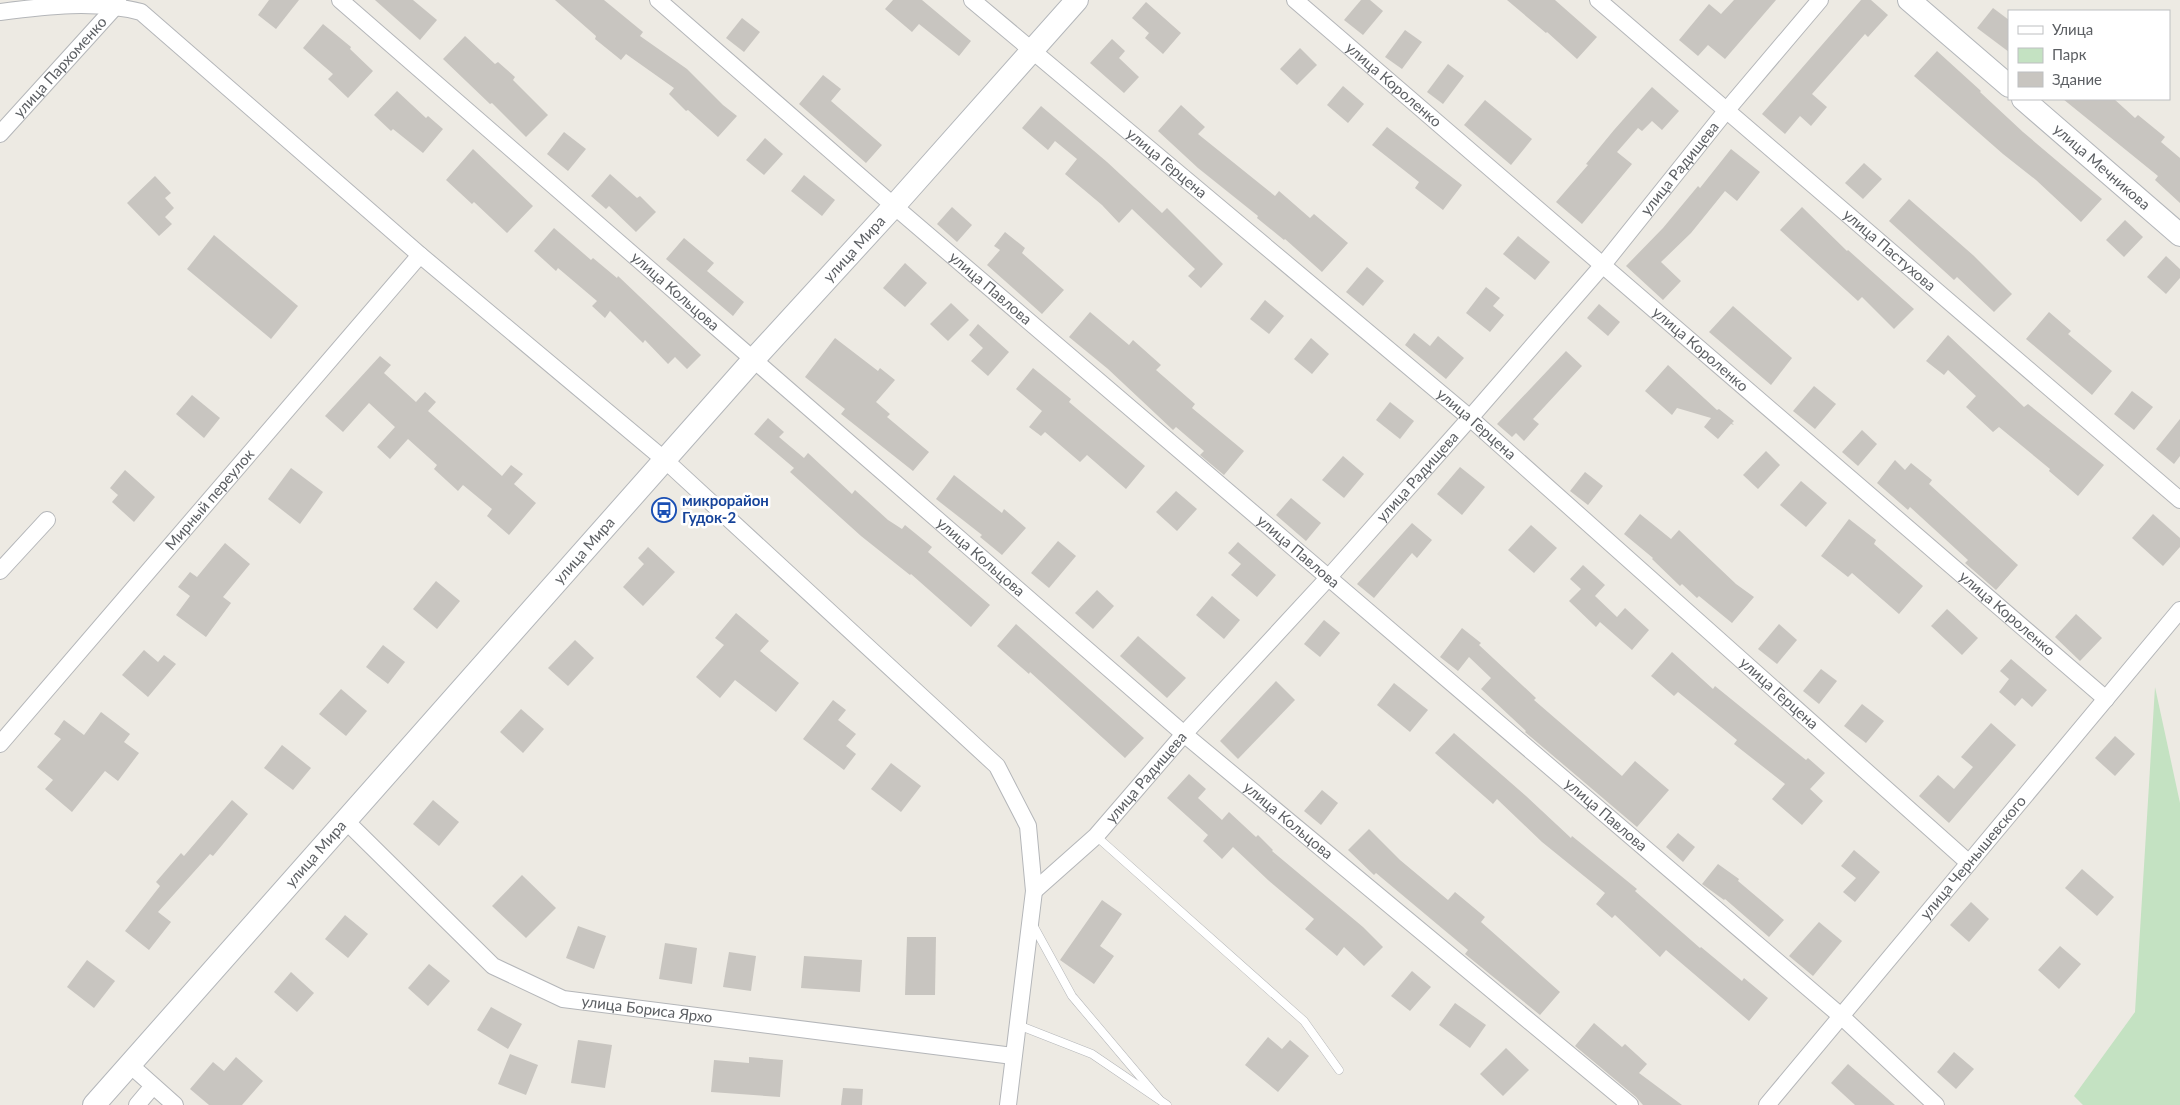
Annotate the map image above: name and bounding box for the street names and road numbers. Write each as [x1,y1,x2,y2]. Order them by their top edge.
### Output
street label: улица Пархоменко [9,12,110,121]
street label: улица Короленко [1343,38,1446,130]
street label: улица Радищева [1636,117,1722,218]
street label: улица Мечникова [2050,120,2154,213]
street label: улица Герцена [1123,124,1211,201]
street label: улица Пастухова [1840,205,1940,294]
street label: улица Мира [819,212,889,285]
street label: улица Кольцова [628,247,723,334]
street label: улица Павлова [946,247,1036,328]
street label: улица Короленко [1649,302,1752,395]
street label: улица Герцена [1434,384,1520,463]
street label: улица Радищева [1372,427,1462,525]
street label: Мирный переулок [161,445,257,553]
street label: улица Павлова [1254,511,1344,591]
street label: улица Мира [549,513,618,587]
street label: улица Кольцова [934,513,1029,600]
street label: улица Короленко [1956,567,2059,659]
street label: улица Герцена [1736,653,1823,733]
street label: улица Радищева [1101,728,1190,826]
street label: улица Павлова [1562,774,1651,854]
street label: улица Кольцова [1240,777,1337,862]
street label: улица Чернышевского [1916,792,2029,923]
street label: улица Мира [281,816,350,891]
street label: улица Бориса Ярхо [581,991,714,1026]

